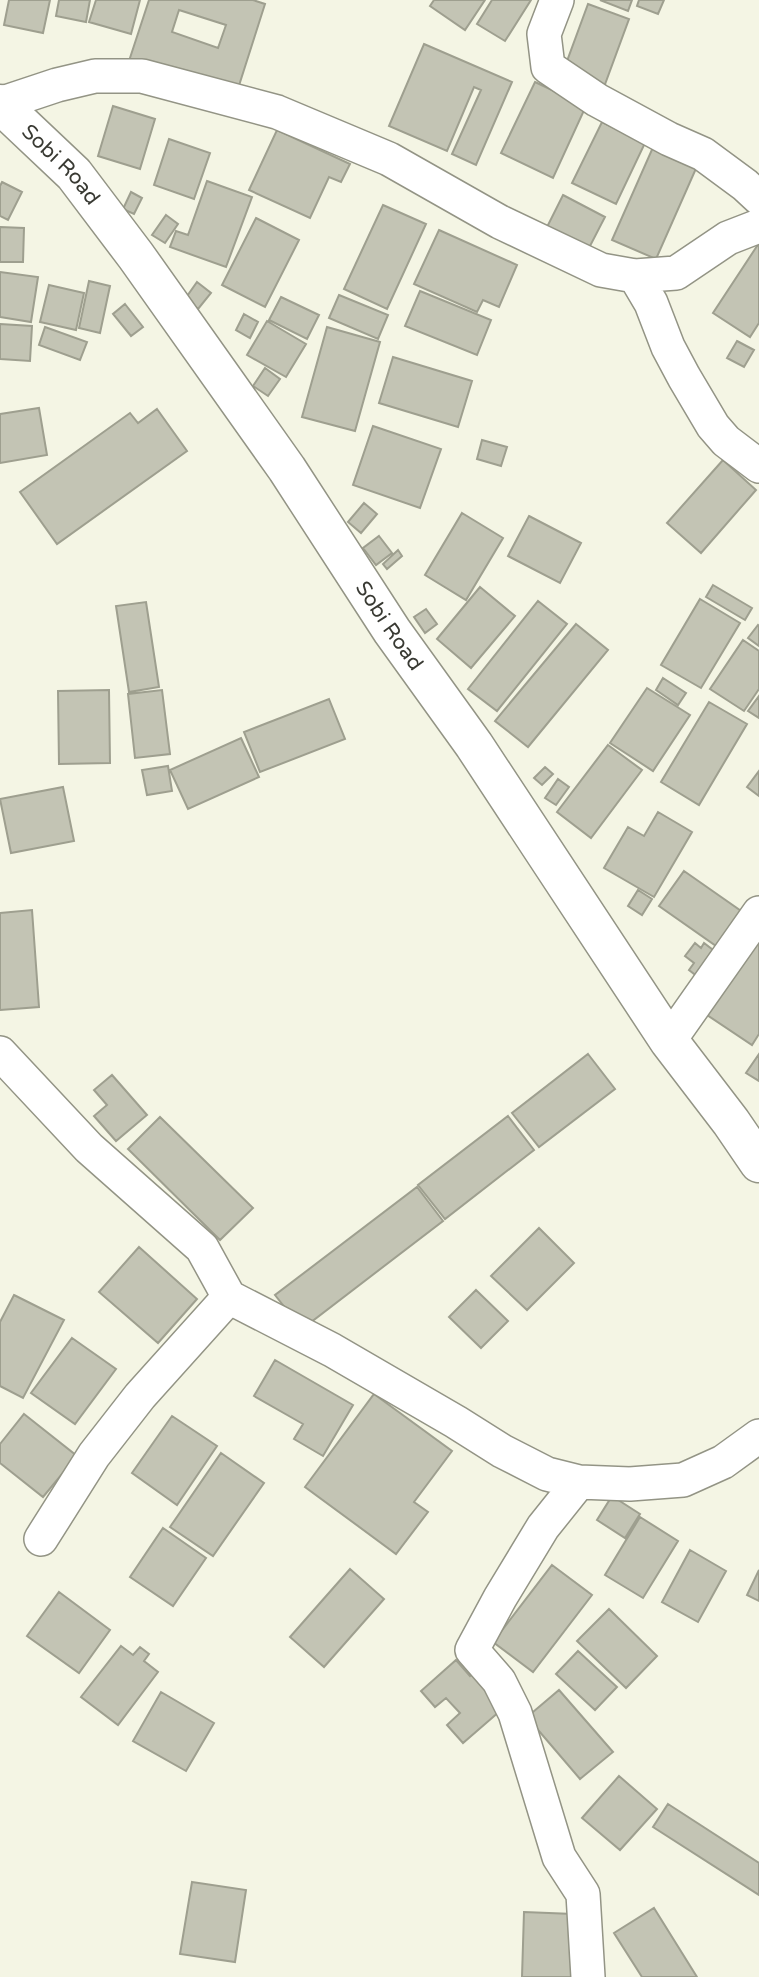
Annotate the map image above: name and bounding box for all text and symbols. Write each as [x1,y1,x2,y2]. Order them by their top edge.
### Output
street label: Sobi Road [17,119,105,210]
street label: Sobi Road [350,576,429,675]

